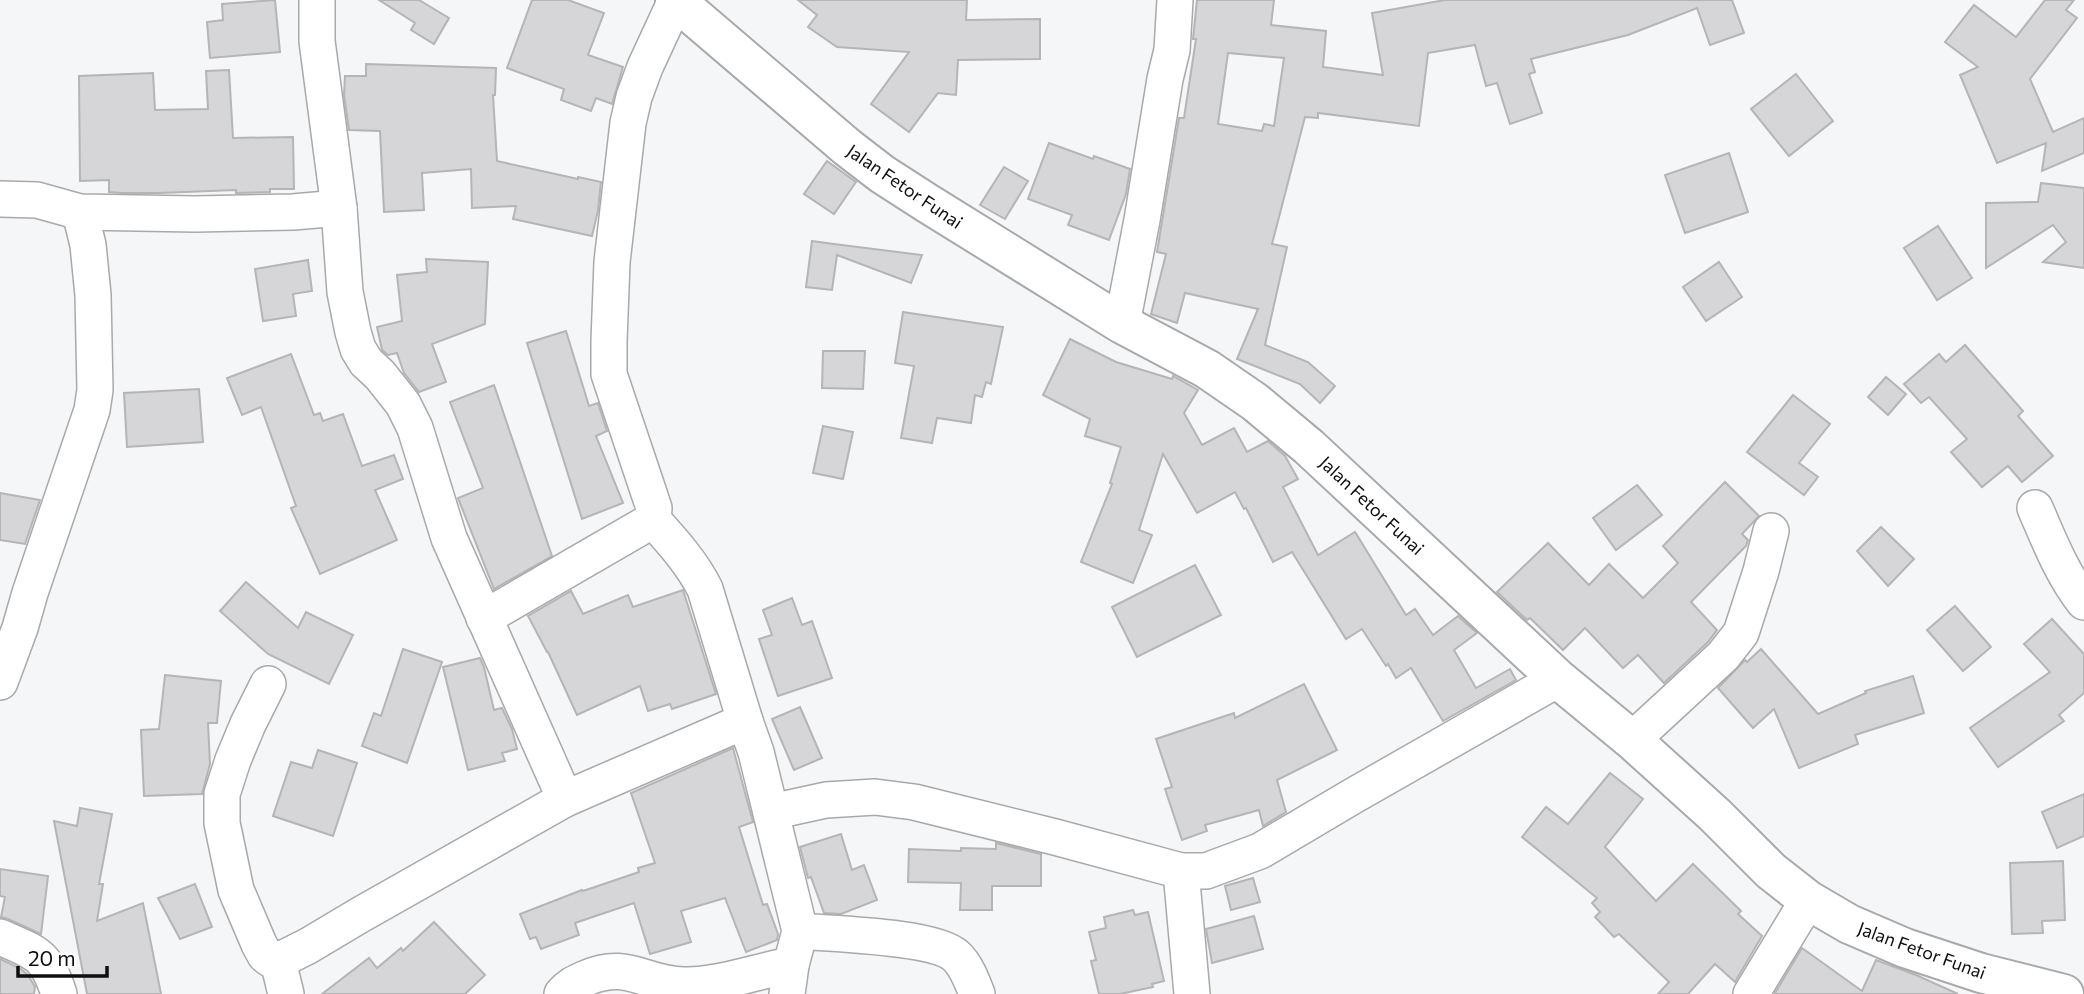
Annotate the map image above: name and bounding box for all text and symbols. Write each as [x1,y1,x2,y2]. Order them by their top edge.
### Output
street label: Jalan Fetor Funai [843,139,967,233]
street label: Jalan Fetor Funai [1315,451,1429,559]
street label: Jalan Fetor Funai [1855,917,1989,983]
scale bar [18,934,107,978]
text: 20 m [28,945,76,970]

